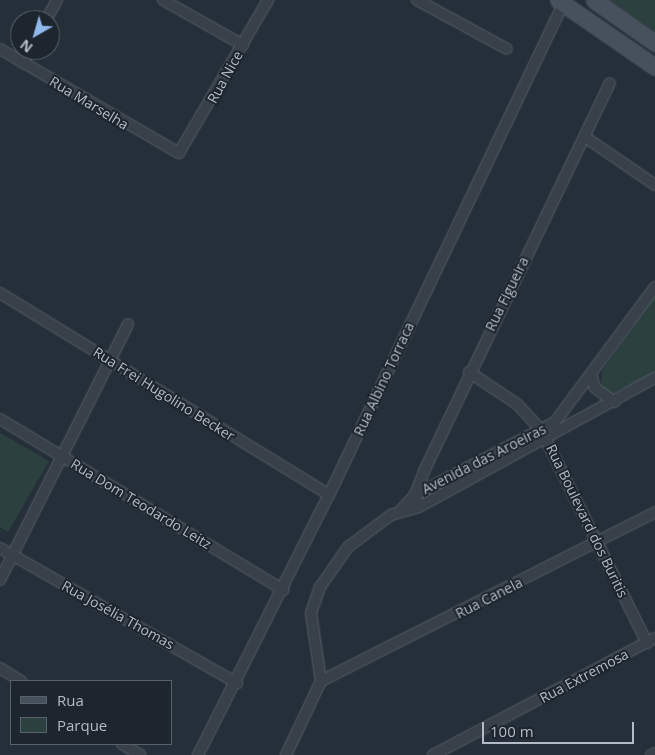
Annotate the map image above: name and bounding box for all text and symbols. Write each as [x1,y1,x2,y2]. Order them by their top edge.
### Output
north arrow [10,10,60,60]
text: N [16,35,36,57]
street label: Rua Nice [204,48,246,106]
street label: Rua Marselha [46,73,132,133]
street label: Rua Figueira [482,254,532,334]
street label: Rua Albino Torraca [350,319,418,439]
street label: Rua Frei Hugolino Becker [90,343,238,445]
street label: Avenida das Aroeiras [419,420,549,498]
street label: Rua Boulevard dos Buritis [543,442,631,600]
street label: Rua Dom Teodardo Leitz [68,455,214,553]
street label: Rua Canela [453,574,525,622]
street label: Rua Josélia Thomas [59,577,177,653]
street label: Rua Extremosa [537,646,631,706]
legend [10,680,172,745]
text: Rua [57,690,84,710]
scale bar [485,712,638,744]
text: Parque [57,715,107,735]
text: 100 m [490,721,534,741]

